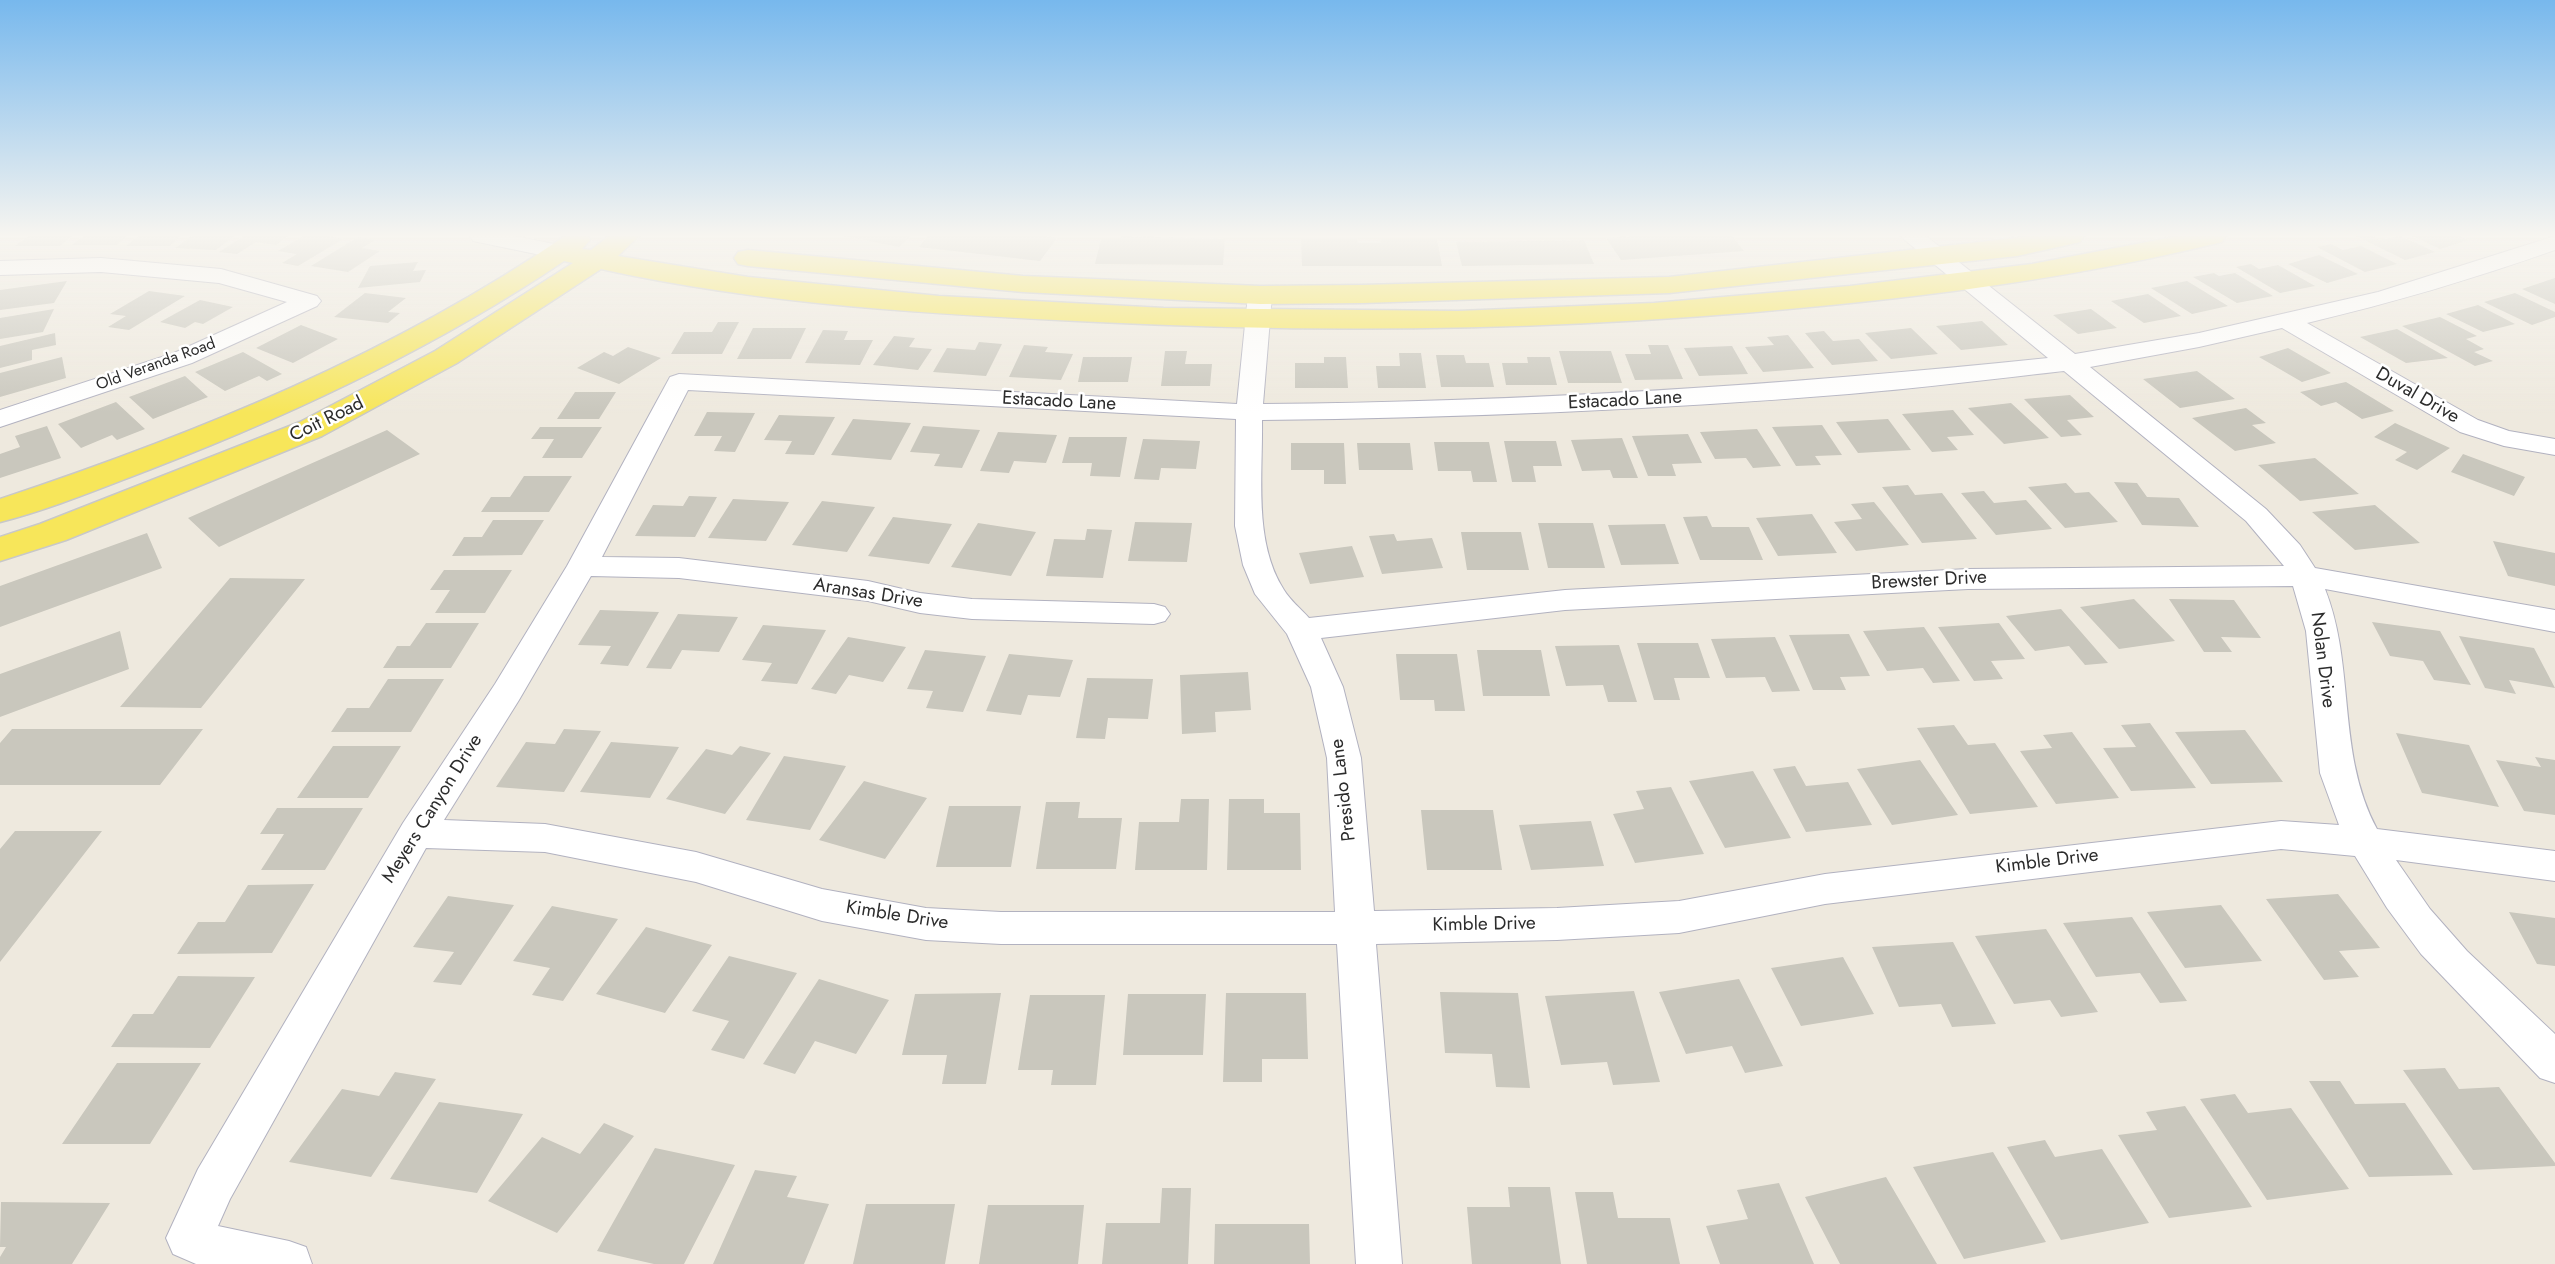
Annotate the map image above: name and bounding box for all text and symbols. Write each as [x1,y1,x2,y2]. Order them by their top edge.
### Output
street label: Old Veranda Road [94,335,218,395]
street label: Duval Drive [2371,363,2463,429]
street label: Estacado Lane [1567,387,1683,415]
street label: Estacado Lane [1001,388,1117,416]
street label: Coit Road [286,392,368,448]
street label: Brewster Drive [1871,567,1987,595]
street label: Aransas Drive [812,574,924,614]
street label: Nolan Drive [2305,611,2339,709]
street label: Meyers Canyon Drive [378,730,488,888]
street label: Presido Lane [1326,737,1362,843]
street label: Kimble Drive [1994,844,2100,880]
street label: Kimble Drive [844,897,950,935]
street label: Kimble Drive [1432,913,1536,937]

